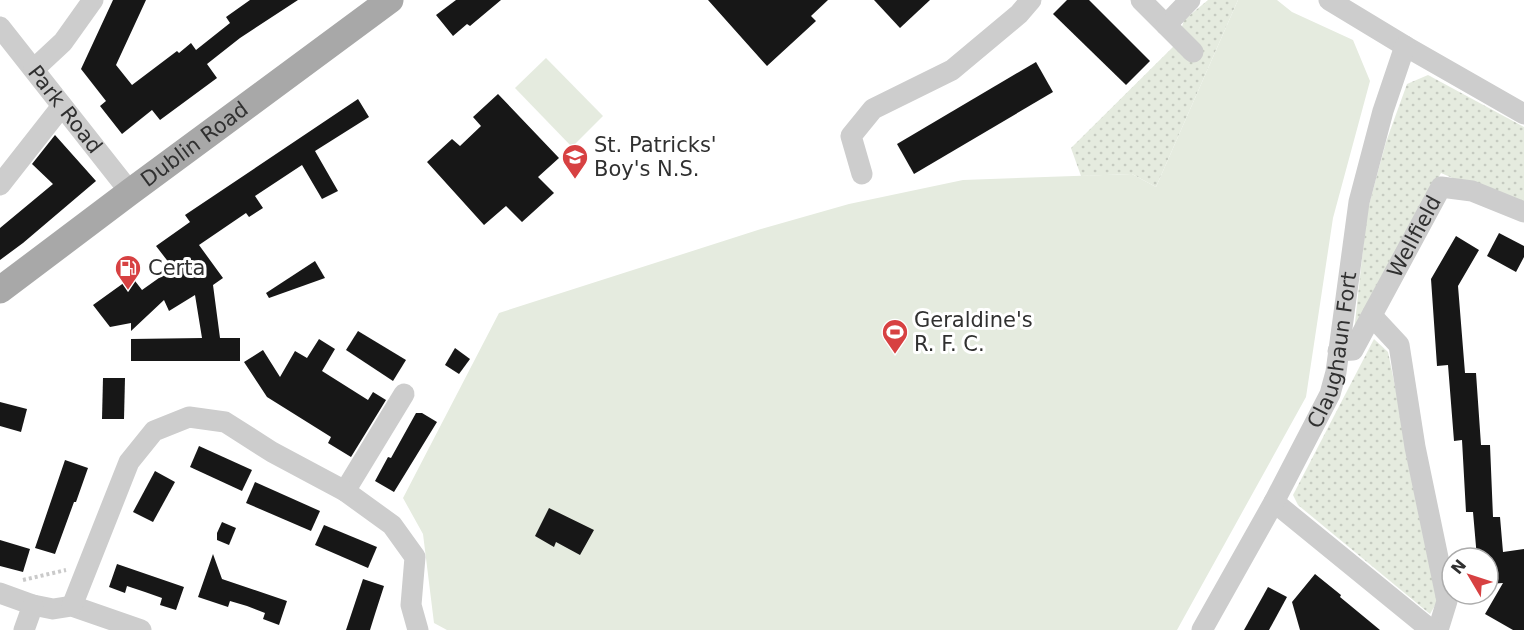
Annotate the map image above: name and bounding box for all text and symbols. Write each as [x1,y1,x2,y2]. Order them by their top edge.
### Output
street label: Park Road [23,61,107,158]
street label: Dublin Road [136,97,253,192]
place label: St. Patricks' Boy's N.S. [594,133,717,181]
school or university icon: St. Patricks' Boy's N.S. [560,142,590,180]
street label: Wellfield [1382,191,1446,282]
fuel station icon: Certa [113,253,143,291]
place label: Certa [148,256,205,280]
street label: Claughaun Fort [1302,270,1361,432]
place label: Geraldine's R. F. C. [914,308,1033,356]
sports icon: Geraldine's R. F. C. [880,317,910,355]
north arrow [1440,546,1500,606]
text: N [1447,556,1470,578]

